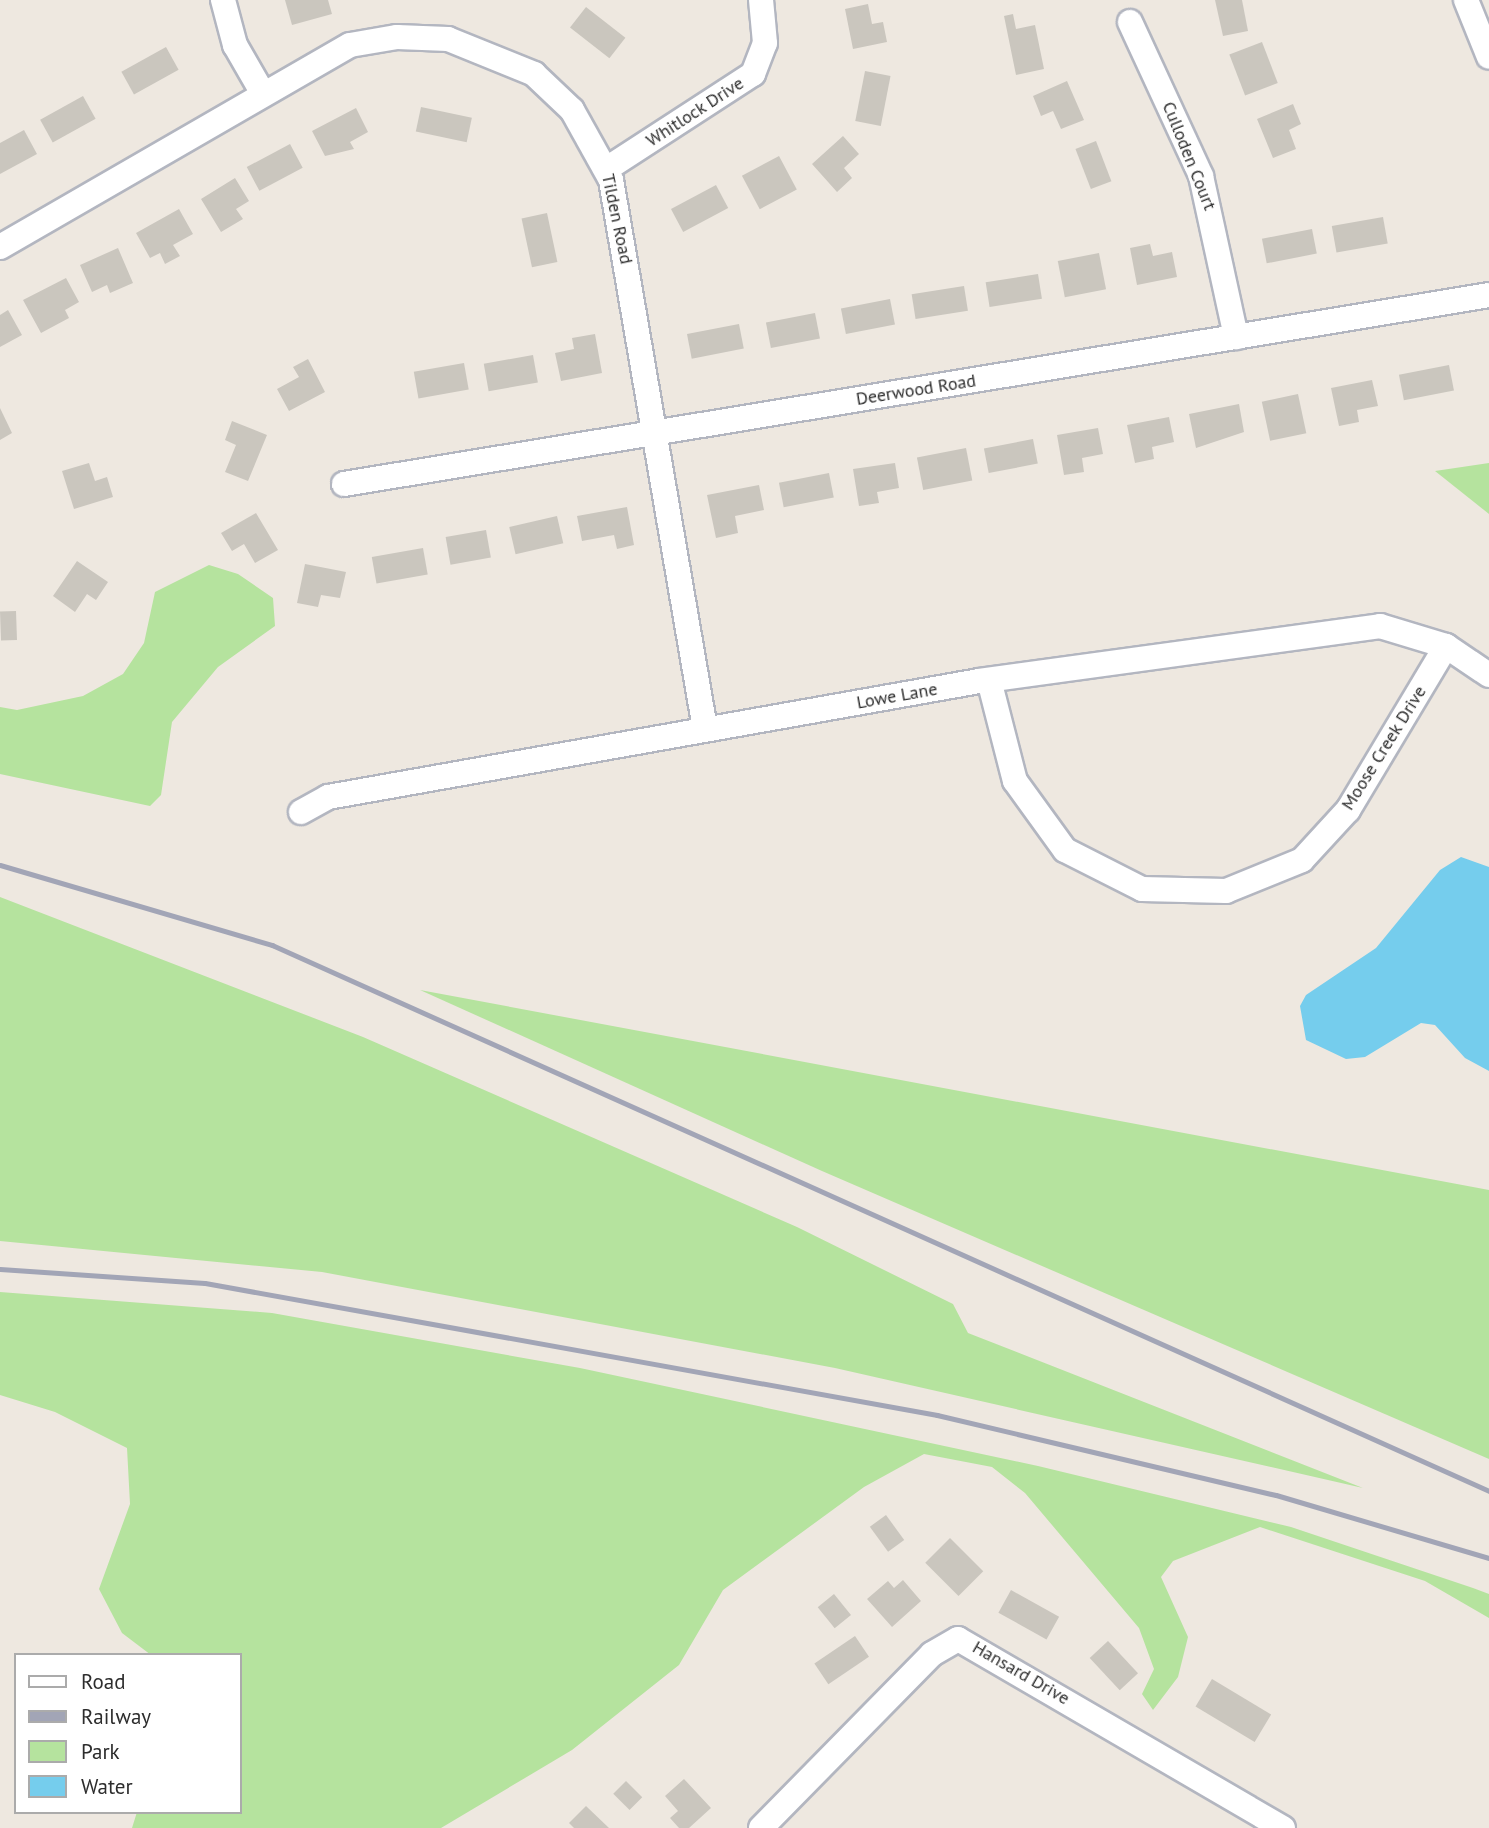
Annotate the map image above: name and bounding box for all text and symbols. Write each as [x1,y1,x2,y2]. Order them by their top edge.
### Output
street label: Whitlock Drive [642,72,748,152]
street label: Culloden Court [1157,99,1221,213]
street label: Tilden Road [597,172,637,266]
street label: Deerwood Road [855,370,977,410]
street label: Lowe Lane [855,678,939,714]
street label: Moose Creek Drive [1337,682,1431,814]
street label: Hansard Drive [969,1637,1073,1709]
legend [14,1653,242,1814]
text: Road [81,1668,125,1695]
text: Railway [81,1703,151,1730]
text: Park [81,1738,120,1765]
text: Water [81,1773,133,1800]

